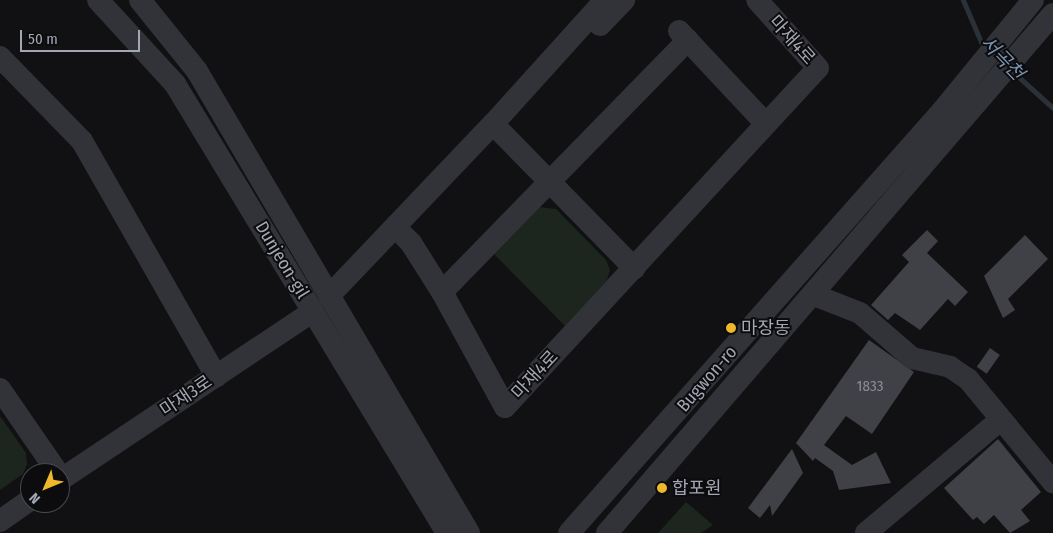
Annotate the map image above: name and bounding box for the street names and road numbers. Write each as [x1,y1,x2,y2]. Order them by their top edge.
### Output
street label: 마재4로 [764,11,820,69]
street label: Dunjeon-gil [251,218,313,302]
street label: Bugwon-ro [672,342,742,416]
street label: 마재4로 [507,346,563,404]
street label: 마재3로 [156,371,216,421]

